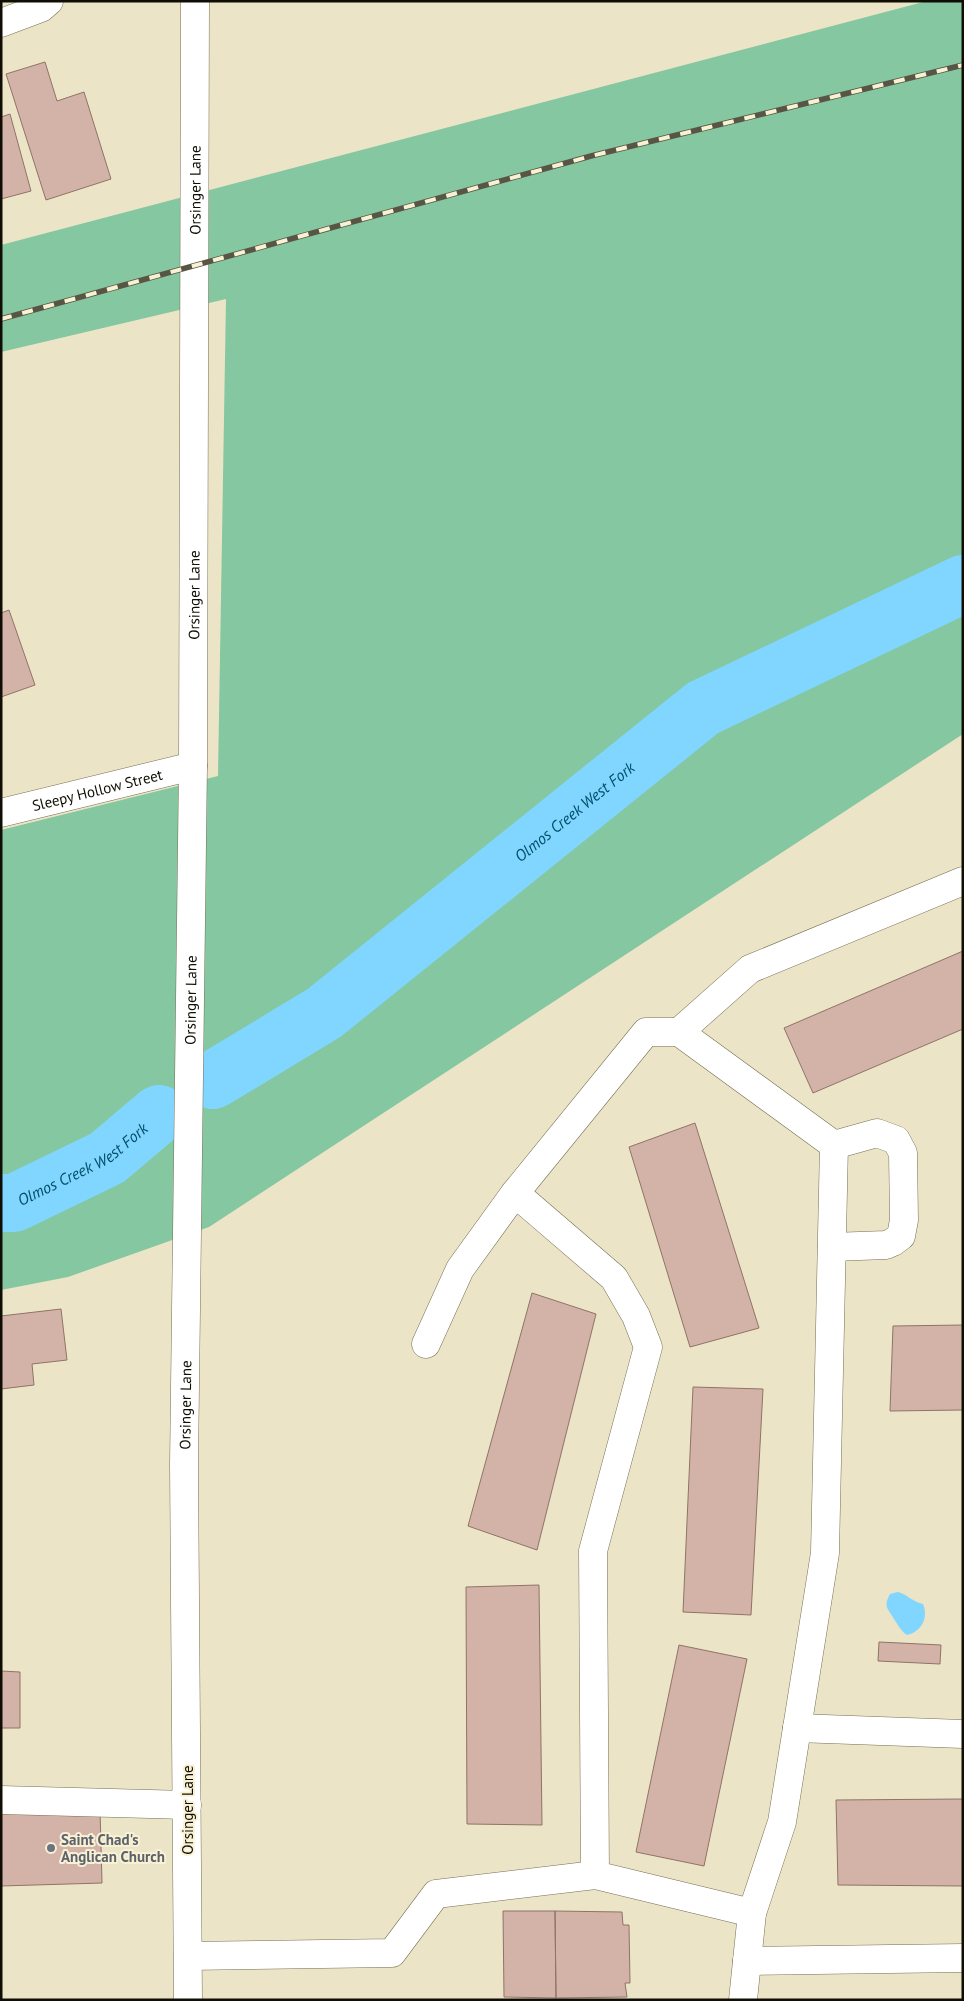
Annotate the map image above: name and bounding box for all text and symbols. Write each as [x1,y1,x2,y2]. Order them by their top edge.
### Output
street label: Orsinger Lane [185,145,204,235]
street label: Orsinger Lane [184,550,203,640]
water label: Olmos Creek West Fork [510,757,639,866]
street label: Sleepy Hollow Street [30,764,164,815]
street label: Orsinger Lane [180,955,200,1045]
water label: Olmos Creek West Fork [14,1118,152,1210]
street label: Orsinger Lane [175,1360,195,1450]
street label: Orsinger Lane [178,1765,197,1855]
place label: Saint Chad's Anglican Church [61,1830,165,1866]
marker: Saint Chad's Anglican Church [45,1842,57,1854]

